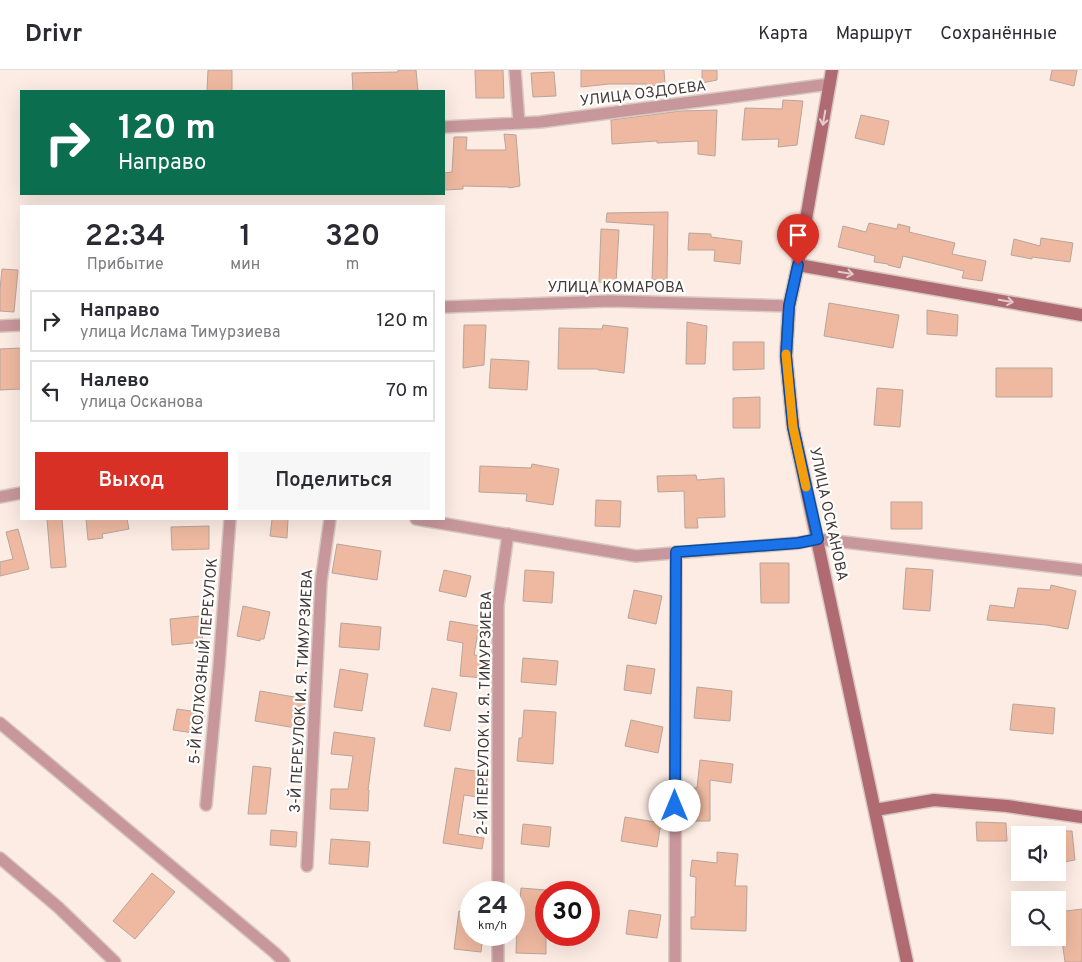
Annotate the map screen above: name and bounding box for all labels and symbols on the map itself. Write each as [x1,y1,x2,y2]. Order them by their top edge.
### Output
street label: УЛИЦА ОЗДОЕВА [579,77,707,112]
one-way arrow [819,110,829,126]
pin [777,214,819,265]
one-way arrow [838,269,854,279]
street label: УЛИЦА КОМАРОВА [547,279,685,298]
one-way arrow [998,297,1014,307]
street label: УЛИЦА ОСКАНОВА [804,446,851,583]
street label: 5-Й КОЛХОЗНЫЙ ПЕРЕУЛОК [184,557,223,765]
street label: 3-Й ПЕРЕУЛОК И. Я. ТИМУРЗИЕВА [285,569,318,813]
street label: 2-Й ПЕРЕУЛОК И. Я. ТИМУРЗИЕВА [472,591,497,835]
position arrow [648,779,700,831]
speed limit sign: 30 [535,881,600,946]

